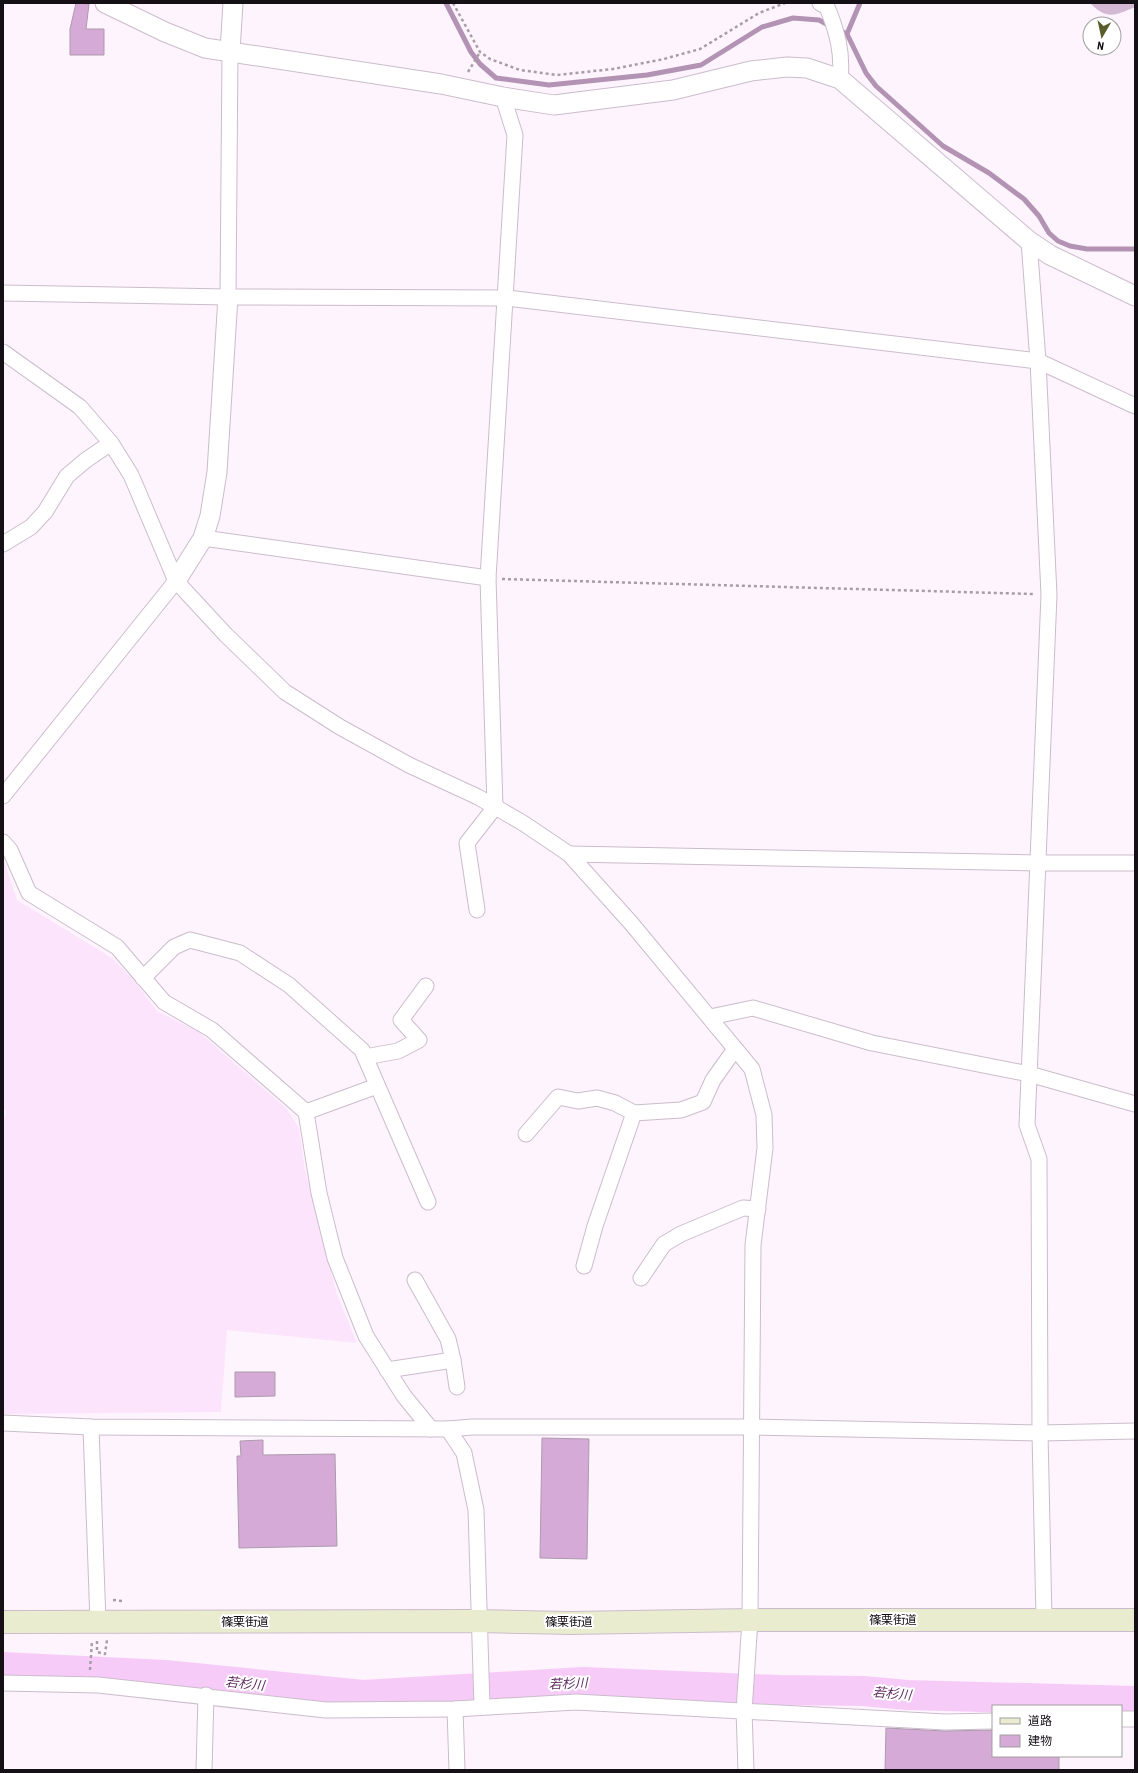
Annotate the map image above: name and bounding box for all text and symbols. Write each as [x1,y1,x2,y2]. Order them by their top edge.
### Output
north arrow [1082,16,1122,56]
text: N [1096,38,1105,52]
street label: 篠栗街道 [869,1613,917,1627]
street label: 篠栗街道 [221,1615,269,1629]
street label: 篠栗街道 [545,1615,593,1629]
water label: 若杉川 [225,1674,267,1693]
water label: 若杉川 [548,1675,590,1692]
water label: 若杉川 [872,1684,914,1703]
legend [992,1705,1122,1757]
text: 道路 [1028,1714,1052,1728]
text: 建物 [1028,1734,1052,1748]

